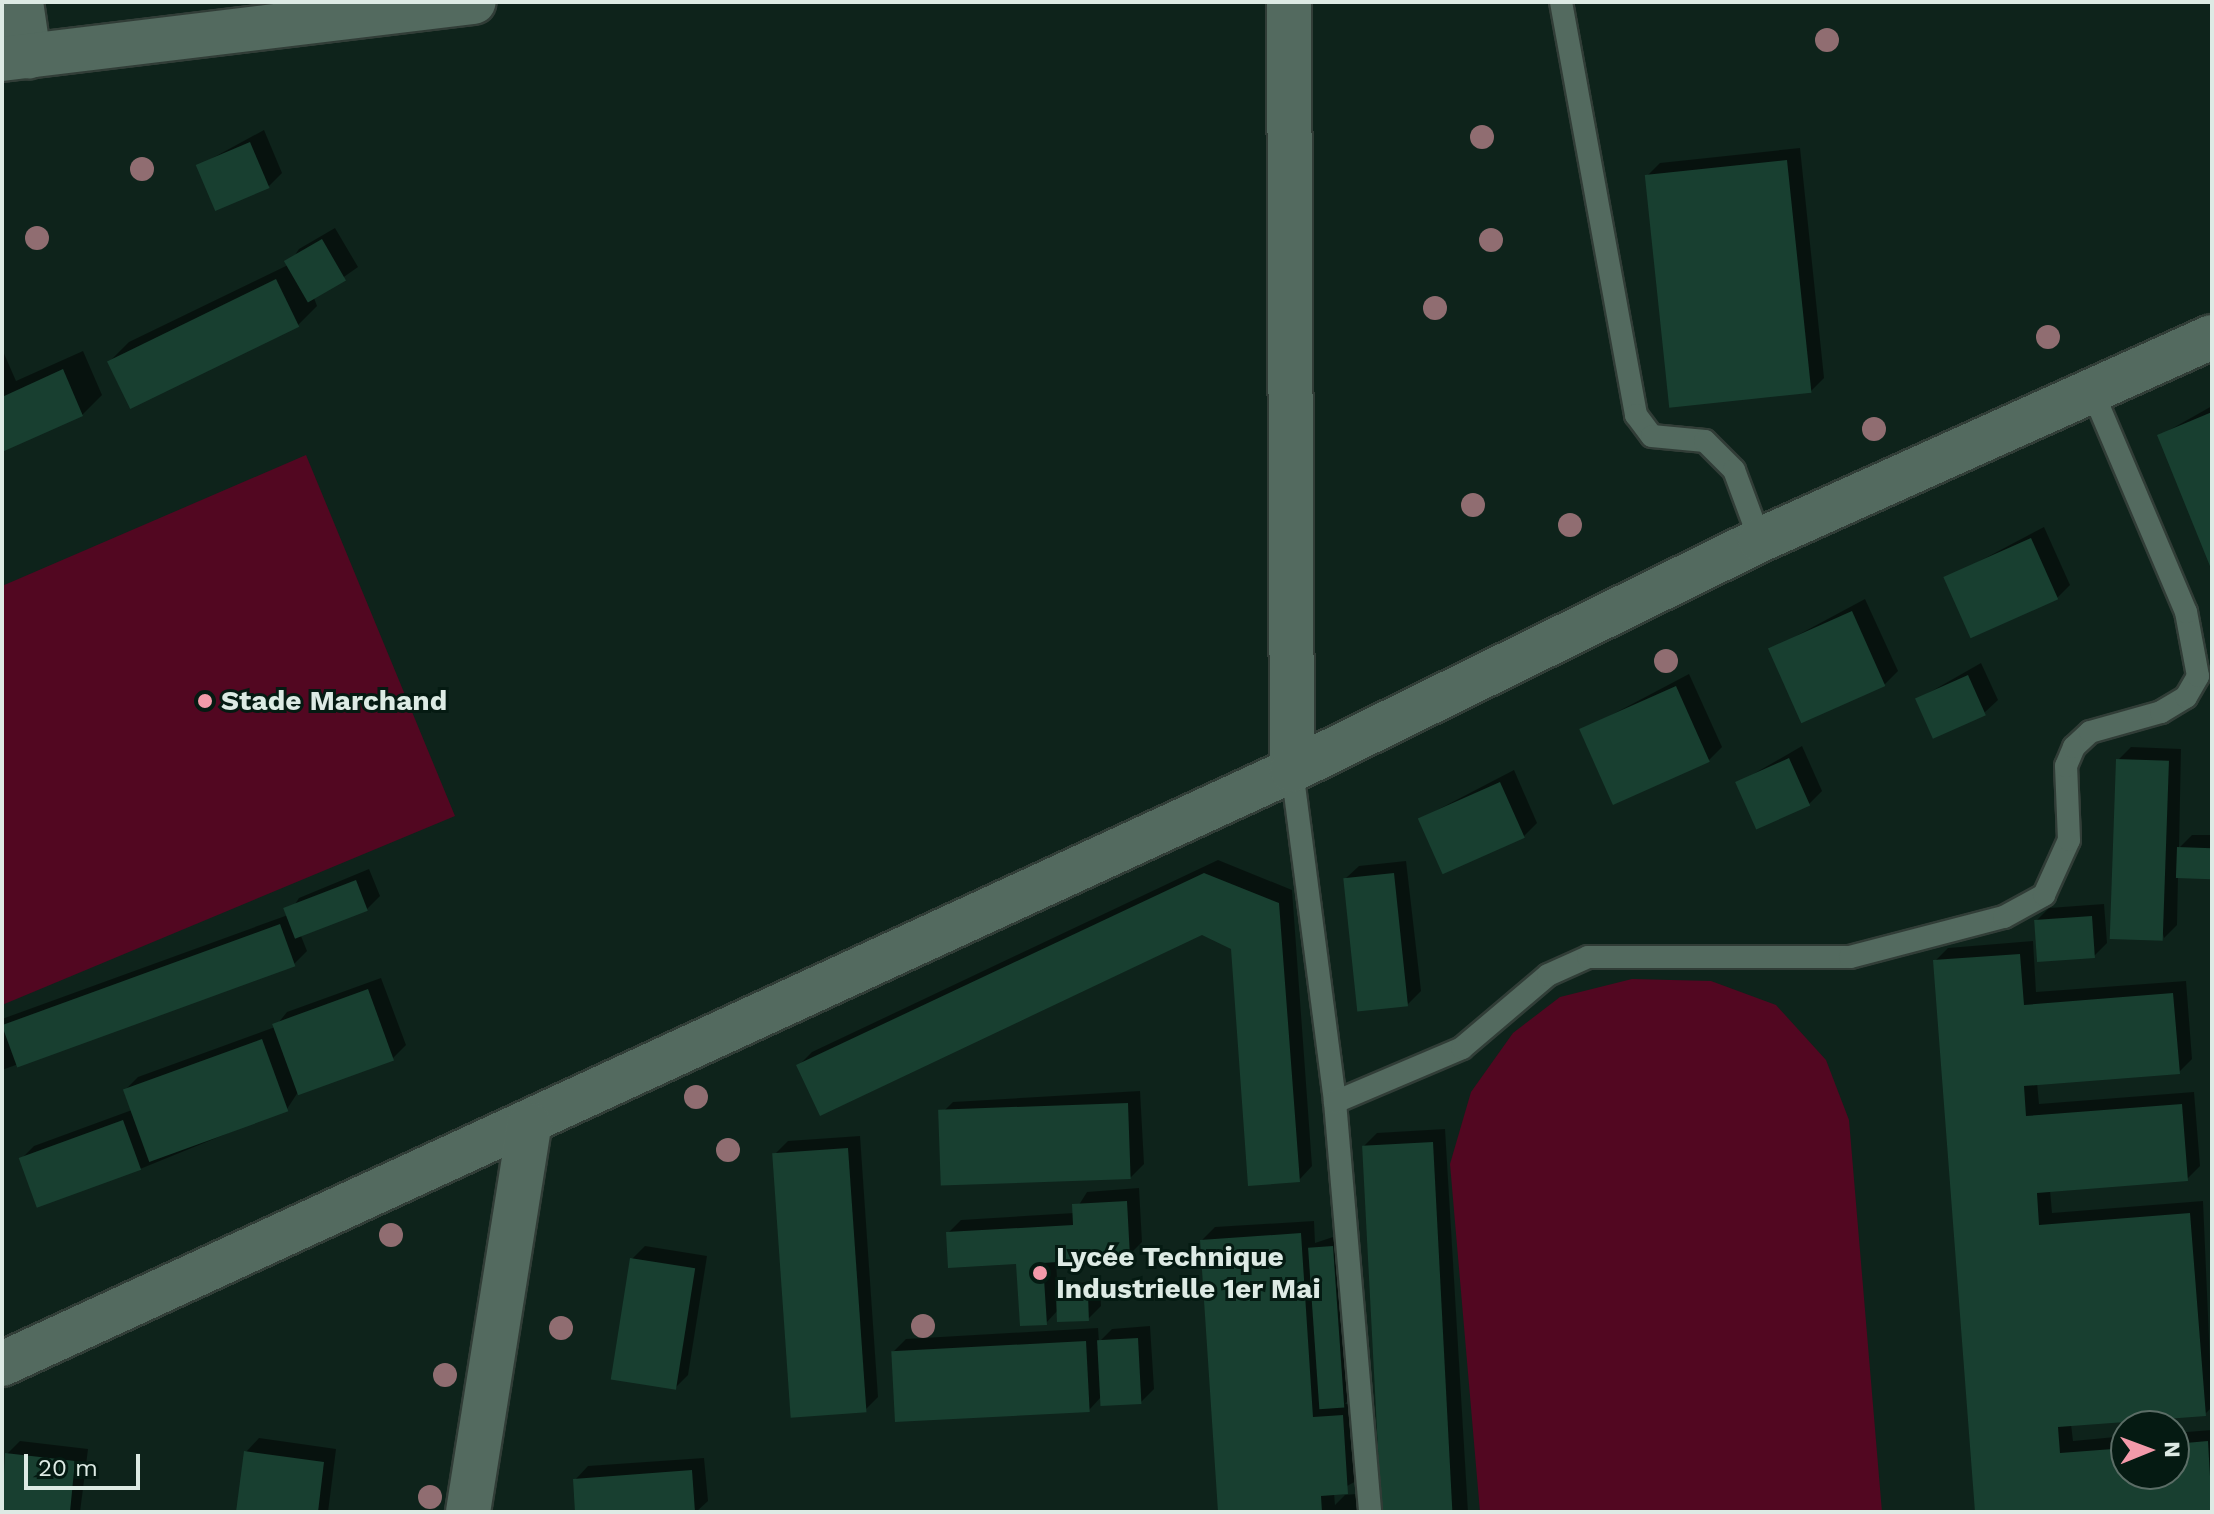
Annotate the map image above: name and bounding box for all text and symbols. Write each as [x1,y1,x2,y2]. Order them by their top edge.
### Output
place label: Stade Marchand [221,684,447,718]
marker: Stade Marchand [196,692,214,710]
place label: Lycée Technique Industrielle 1er Mai [1056,1240,1321,1306]
marker: Lycée Technique Industrielle 1er Mai [1031,1264,1049,1282]
north arrow [2110,1410,2190,1490]
scale bar [28,1438,144,1488]
text: N [2160,1441,2185,1458]
text: 20 m [38,1454,98,1482]

